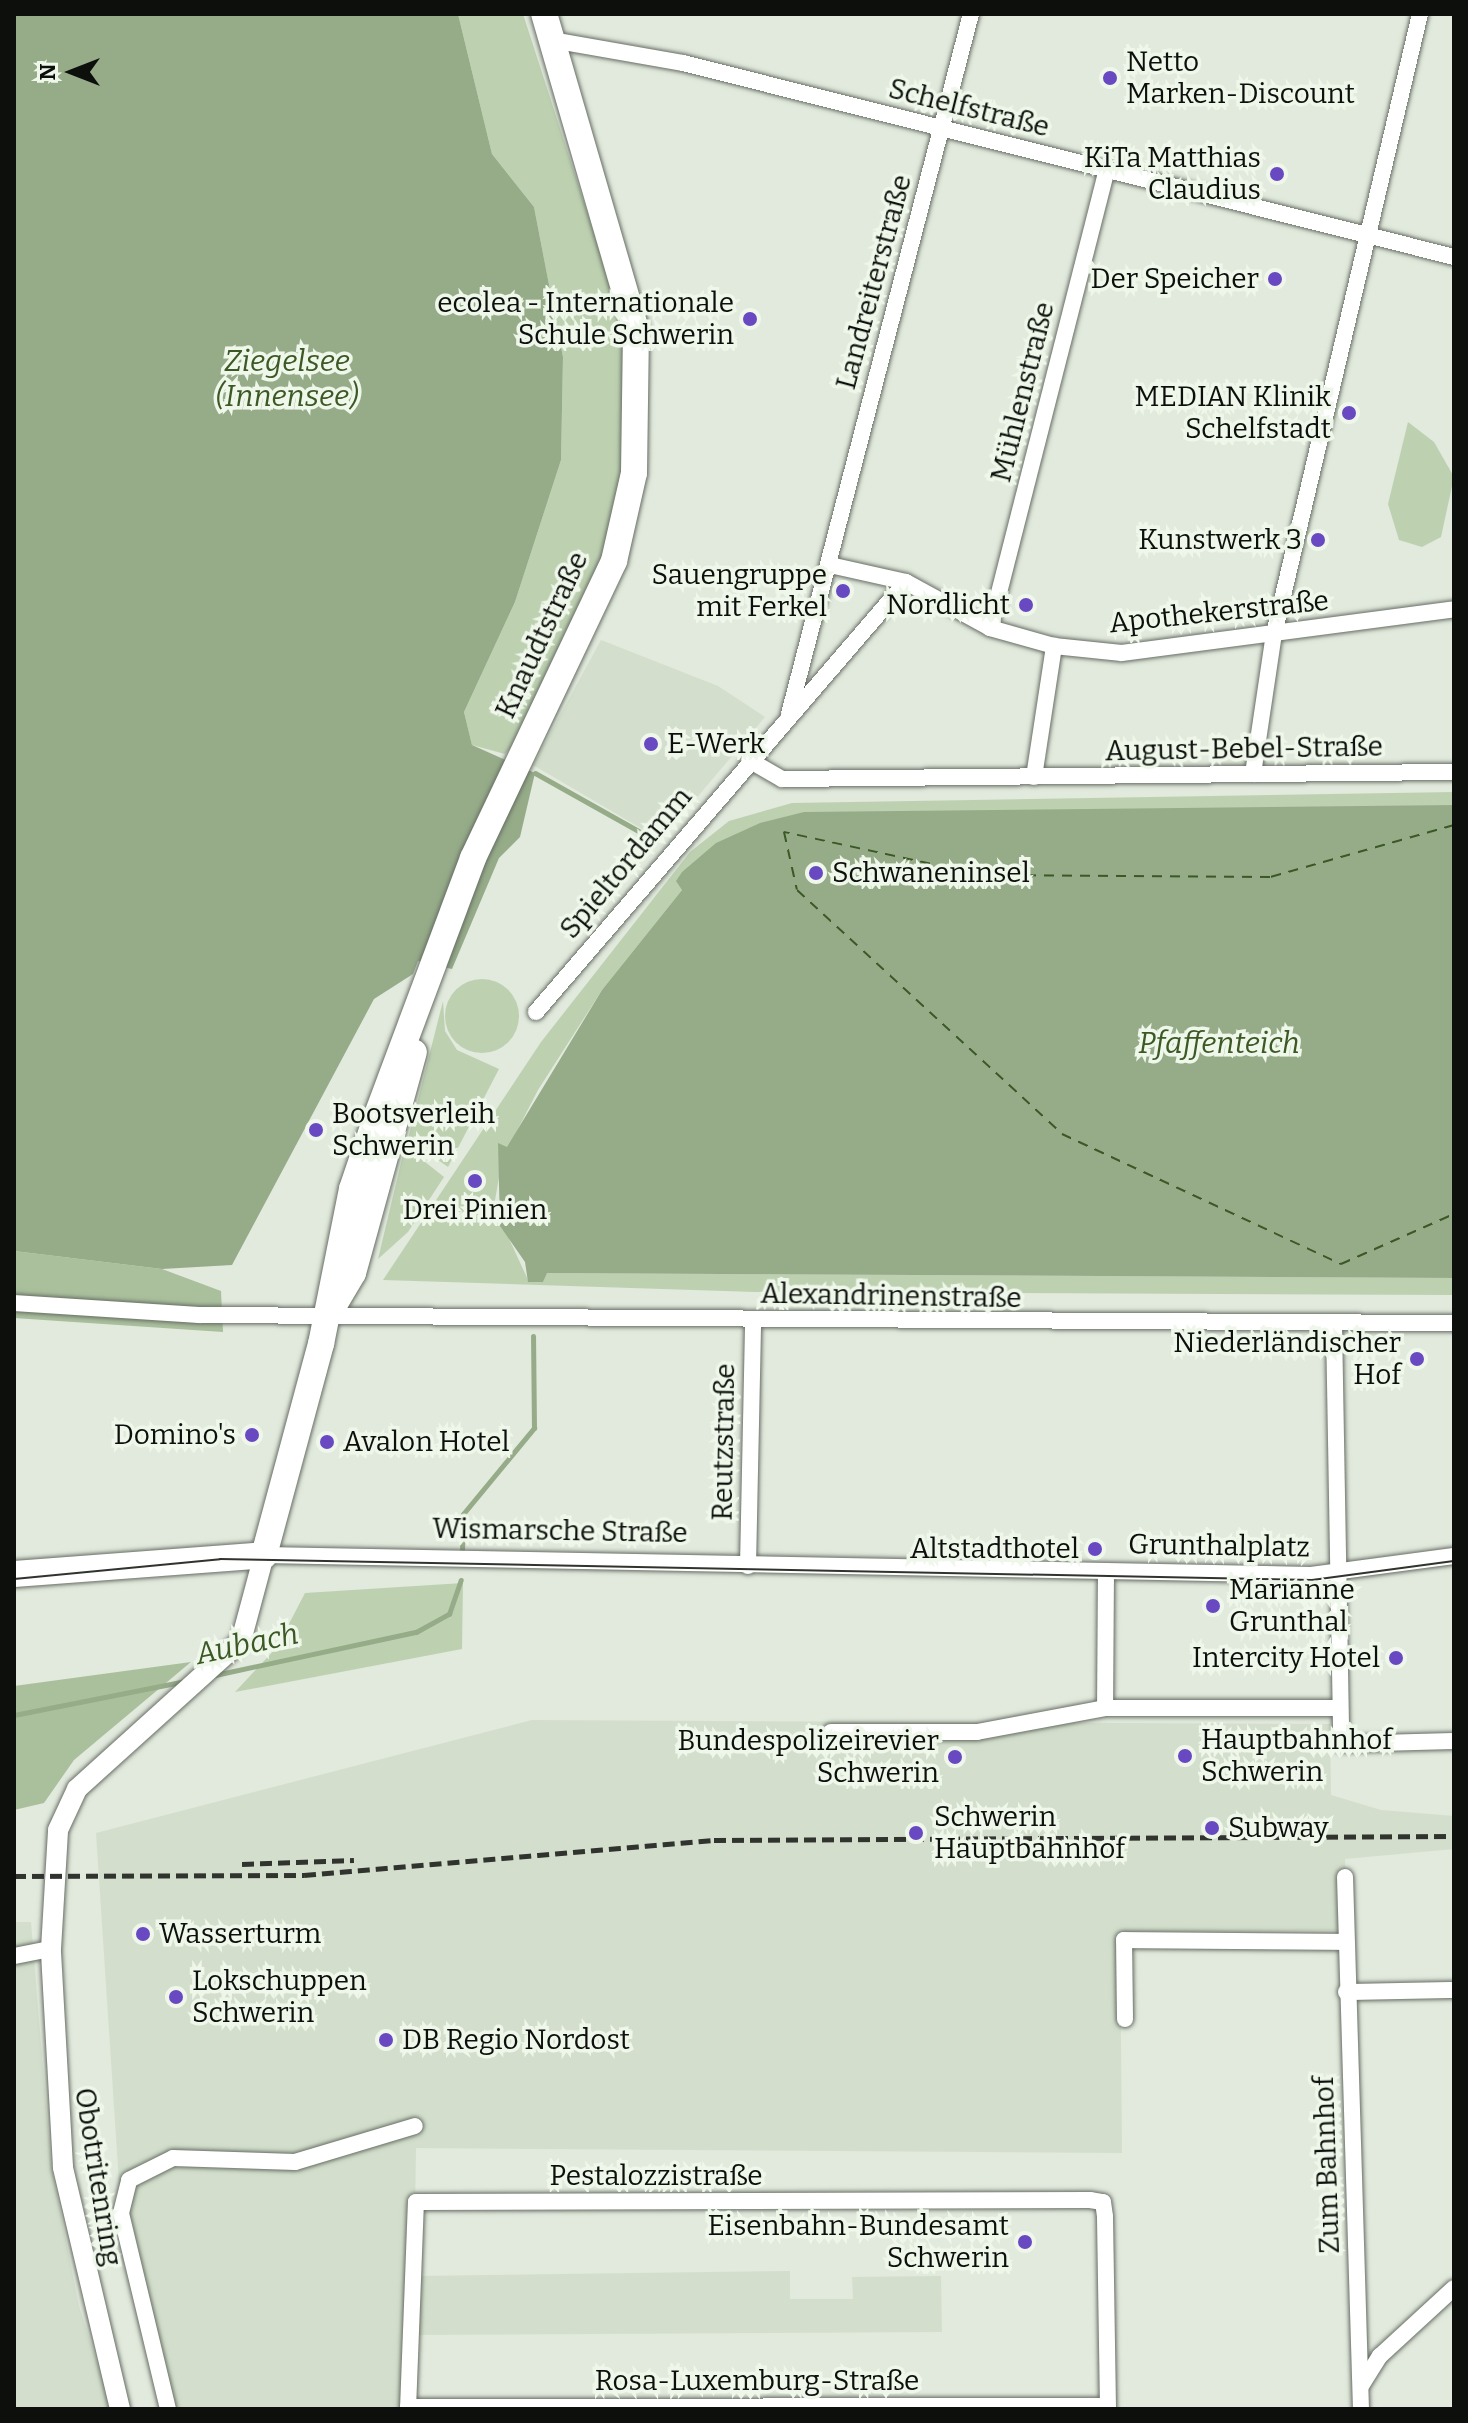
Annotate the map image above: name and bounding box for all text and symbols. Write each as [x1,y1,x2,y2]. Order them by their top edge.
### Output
north arrow [32,32,112,112]
place label: Netto Marken-Discount [1126,45,1355,111]
text: N [34,64,61,81]
marker: Netto Marken-Discount [1101,69,1119,87]
street label: Schelfstraße [885,72,1053,144]
place label: KiTa Matthias Claudius [1084,141,1261,207]
marker: KiTa Matthias Claudius [1268,165,1286,183]
street label: Landreiterstraße [829,171,919,393]
place label: Der Speicher [1091,262,1259,296]
marker: Der Speicher [1266,270,1284,288]
place label: ecolea - Internationale Schule Schwerin [437,286,734,352]
street label: Mühlenstraße [984,298,1062,486]
marker: ecolea - Internationale Schule Schwerin [741,310,759,328]
water label: Ziegelsee (Innensee) [216,343,358,414]
place label: MEDIAN Klinik Schelfstadt [1135,380,1331,446]
marker: MEDIAN Klinik Schelfstadt [1338,402,1360,424]
place label: Kunstwerk 3 [1138,523,1302,557]
marker: Kunstwerk 3 [1309,531,1327,549]
street label: Knaudtstraße [489,546,595,724]
place label: Sauengruppe mit Ferkel [652,558,827,624]
marker: Sauengruppe mit Ferkel [834,582,852,600]
street label: Apothekerstraße [1108,584,1330,640]
place label: Nordlicht [886,588,1010,622]
marker: Nordlicht [1017,596,1035,614]
place label: E-Werk [667,727,765,761]
street label: August-Bebel-Straße [1105,730,1383,768]
marker: E-Werk [642,735,660,753]
street label: Spieltordamm [553,781,699,945]
place label: Schwaneninsel [832,856,1030,890]
marker: Schwaneninsel [807,864,825,882]
water label: Pfaffenteich [1138,1025,1300,1061]
place label: Bootsverleih Schwerin [332,1097,495,1163]
marker: Bootsverleih Schwerin [307,1121,325,1139]
marker: Drei Pinien [466,1172,484,1190]
place label: Drei Pinien [403,1193,547,1227]
street label: Alexandrinenstraße [760,1277,1022,1315]
place label: Niederländischer Hof [1173,1326,1401,1392]
marker: Niederländischer Hof [1408,1350,1426,1368]
street label: Reutzstraße [706,1363,742,1521]
place label: Domino's [114,1418,236,1452]
place label: Avalon Hotel [343,1425,510,1459]
marker: Domino's [243,1426,261,1444]
marker: Avalon Hotel [318,1433,336,1451]
street label: Wismarsche Straße [432,1512,688,1550]
street label: Grunthalplatz [1128,1528,1310,1564]
place label: Altstadthotel [910,1532,1079,1566]
marker: Altstadthotel [1086,1540,1104,1558]
place label: Marianne Grunthal [1229,1573,1355,1639]
marker: Marianne Grunthal [1204,1597,1222,1615]
water label: Aubach [192,1616,302,1672]
place label: Intercity Hotel [1192,1641,1380,1675]
marker: Intercity Hotel [1387,1649,1405,1667]
place label: Hauptbahnhof Schwerin [1201,1723,1392,1789]
place label: Bundespolizeirevier Schwerin [678,1724,939,1790]
marker: Hauptbahnhof Schwerin [1176,1747,1194,1765]
marker: Bundespolizeirevier Schwerin [946,1748,964,1766]
place label: Schwerin Hauptbahnhof [934,1800,1125,1866]
place label: Subway [1228,1811,1329,1845]
marker: Subway [1203,1819,1221,1837]
marker: Schwerin Hauptbahnhof [905,1822,927,1844]
place label: Wasserturm [159,1917,321,1951]
marker: Wasserturm [134,1925,152,1943]
place label: Lokschuppen Schwerin [192,1964,367,2030]
marker: Lokschuppen Schwerin [167,1988,185,2006]
place label: DB Regio Nordost [402,2023,630,2057]
marker: DB Regio Nordost [377,2031,395,2049]
street label: Zum Bahnhof [1307,2076,1347,2254]
street label: Obotritenring [67,2085,129,2269]
street label: Pestalozzistraße [549,2159,763,2193]
place label: Eisenbahn-Bundesamt Schwerin [707,2209,1009,2275]
marker: Eisenbahn-Bundesamt Schwerin [1016,2233,1034,2251]
street label: Rosa-Luxemburg-Straße [595,2364,919,2398]

